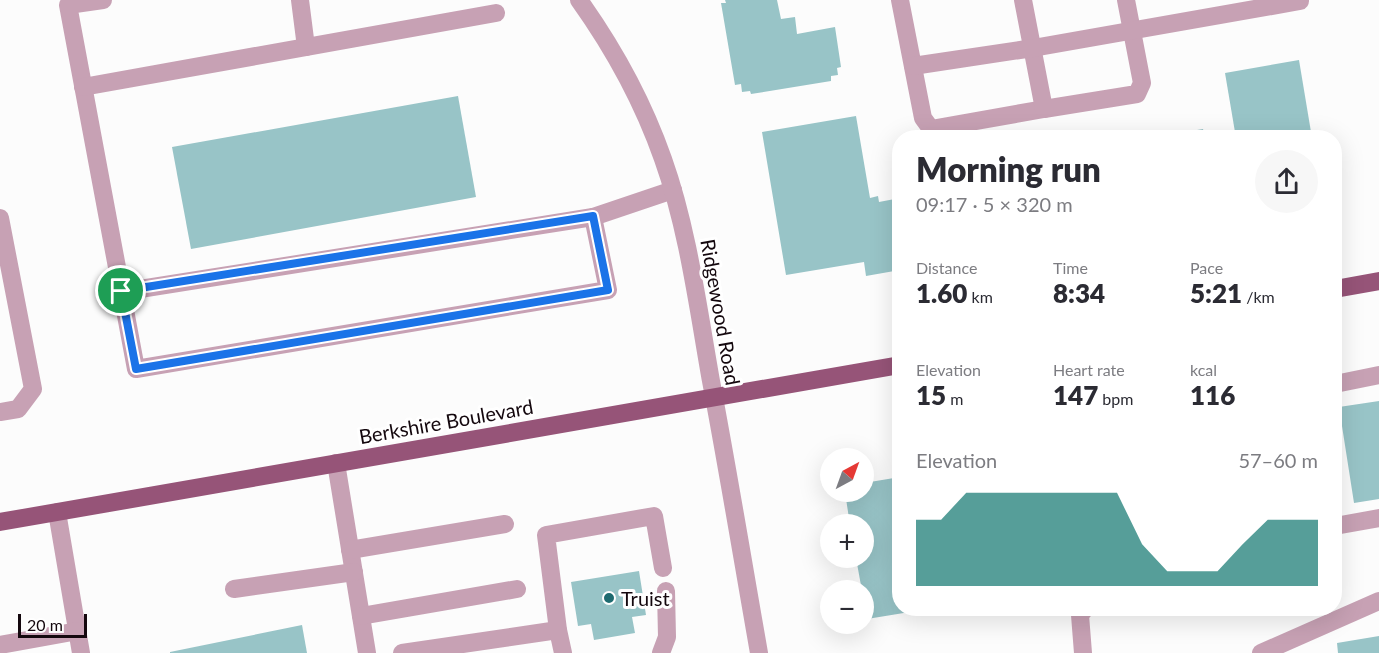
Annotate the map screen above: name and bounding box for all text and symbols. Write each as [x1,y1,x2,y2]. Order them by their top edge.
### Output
text: Morning run [916,149,1101,189]
button: share [1255,150,1318,213]
text: 09:17 · 5 × 320 m [916,192,1073,216]
street label: Ridgewood Road [696,237,746,387]
text: Distance [916,258,977,277]
text: Time [1053,258,1088,277]
text: Pace [1190,258,1223,277]
pin [95,265,146,316]
icon: arrive [104,274,137,307]
text: 1.60 [916,277,967,309]
text: 8:34 [1053,277,1105,309]
text: 5:21 [1190,277,1242,309]
text: km [967,287,993,306]
text: /km [1242,287,1275,306]
text: Elevation [916,360,981,379]
text: Heart rate [1053,360,1125,379]
text: kcal [1190,360,1217,379]
text: 15 [916,379,946,411]
text: 147 [1053,379,1098,411]
text: 116 [1190,379,1235,411]
text: m [946,389,963,408]
text: bpm [1098,389,1133,408]
street label: Berkshire Boulevard [357,394,535,448]
north arrow [820,448,874,502]
map controls [820,448,874,634]
text: Elevation [916,448,997,472]
text: 57–60 m [1238,448,1318,472]
button: + [820,514,874,568]
button: − [820,580,874,634]
place label: Truist [621,586,670,610]
marker: Truist [602,591,616,605]
scale bar [18,611,87,638]
text: 20 m [27,615,63,634]

